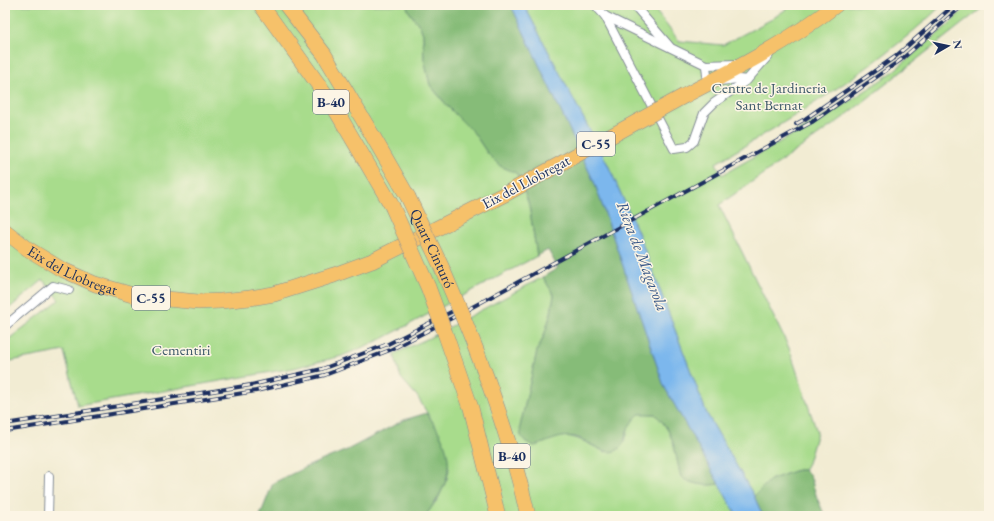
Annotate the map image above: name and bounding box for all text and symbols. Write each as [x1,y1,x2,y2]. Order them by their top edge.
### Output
north arrow [928,26,968,66]
text: N [950,39,966,50]
park label: Centre de Jardineria Sant Bernat [711,78,827,114]
road number: B-40 [313,90,349,114]
road number: C-55 [577,132,615,156]
street label: Eix del Llobregat [478,150,573,213]
water label: Riera de Magarola [612,198,673,314]
street label: Quart Cinturó [406,206,459,291]
street label: Eix del Llobregat [24,241,120,299]
road number: C-55 [132,286,170,310]
park label: Cementiri [151,340,211,359]
road number: B-40 [494,444,530,468]

